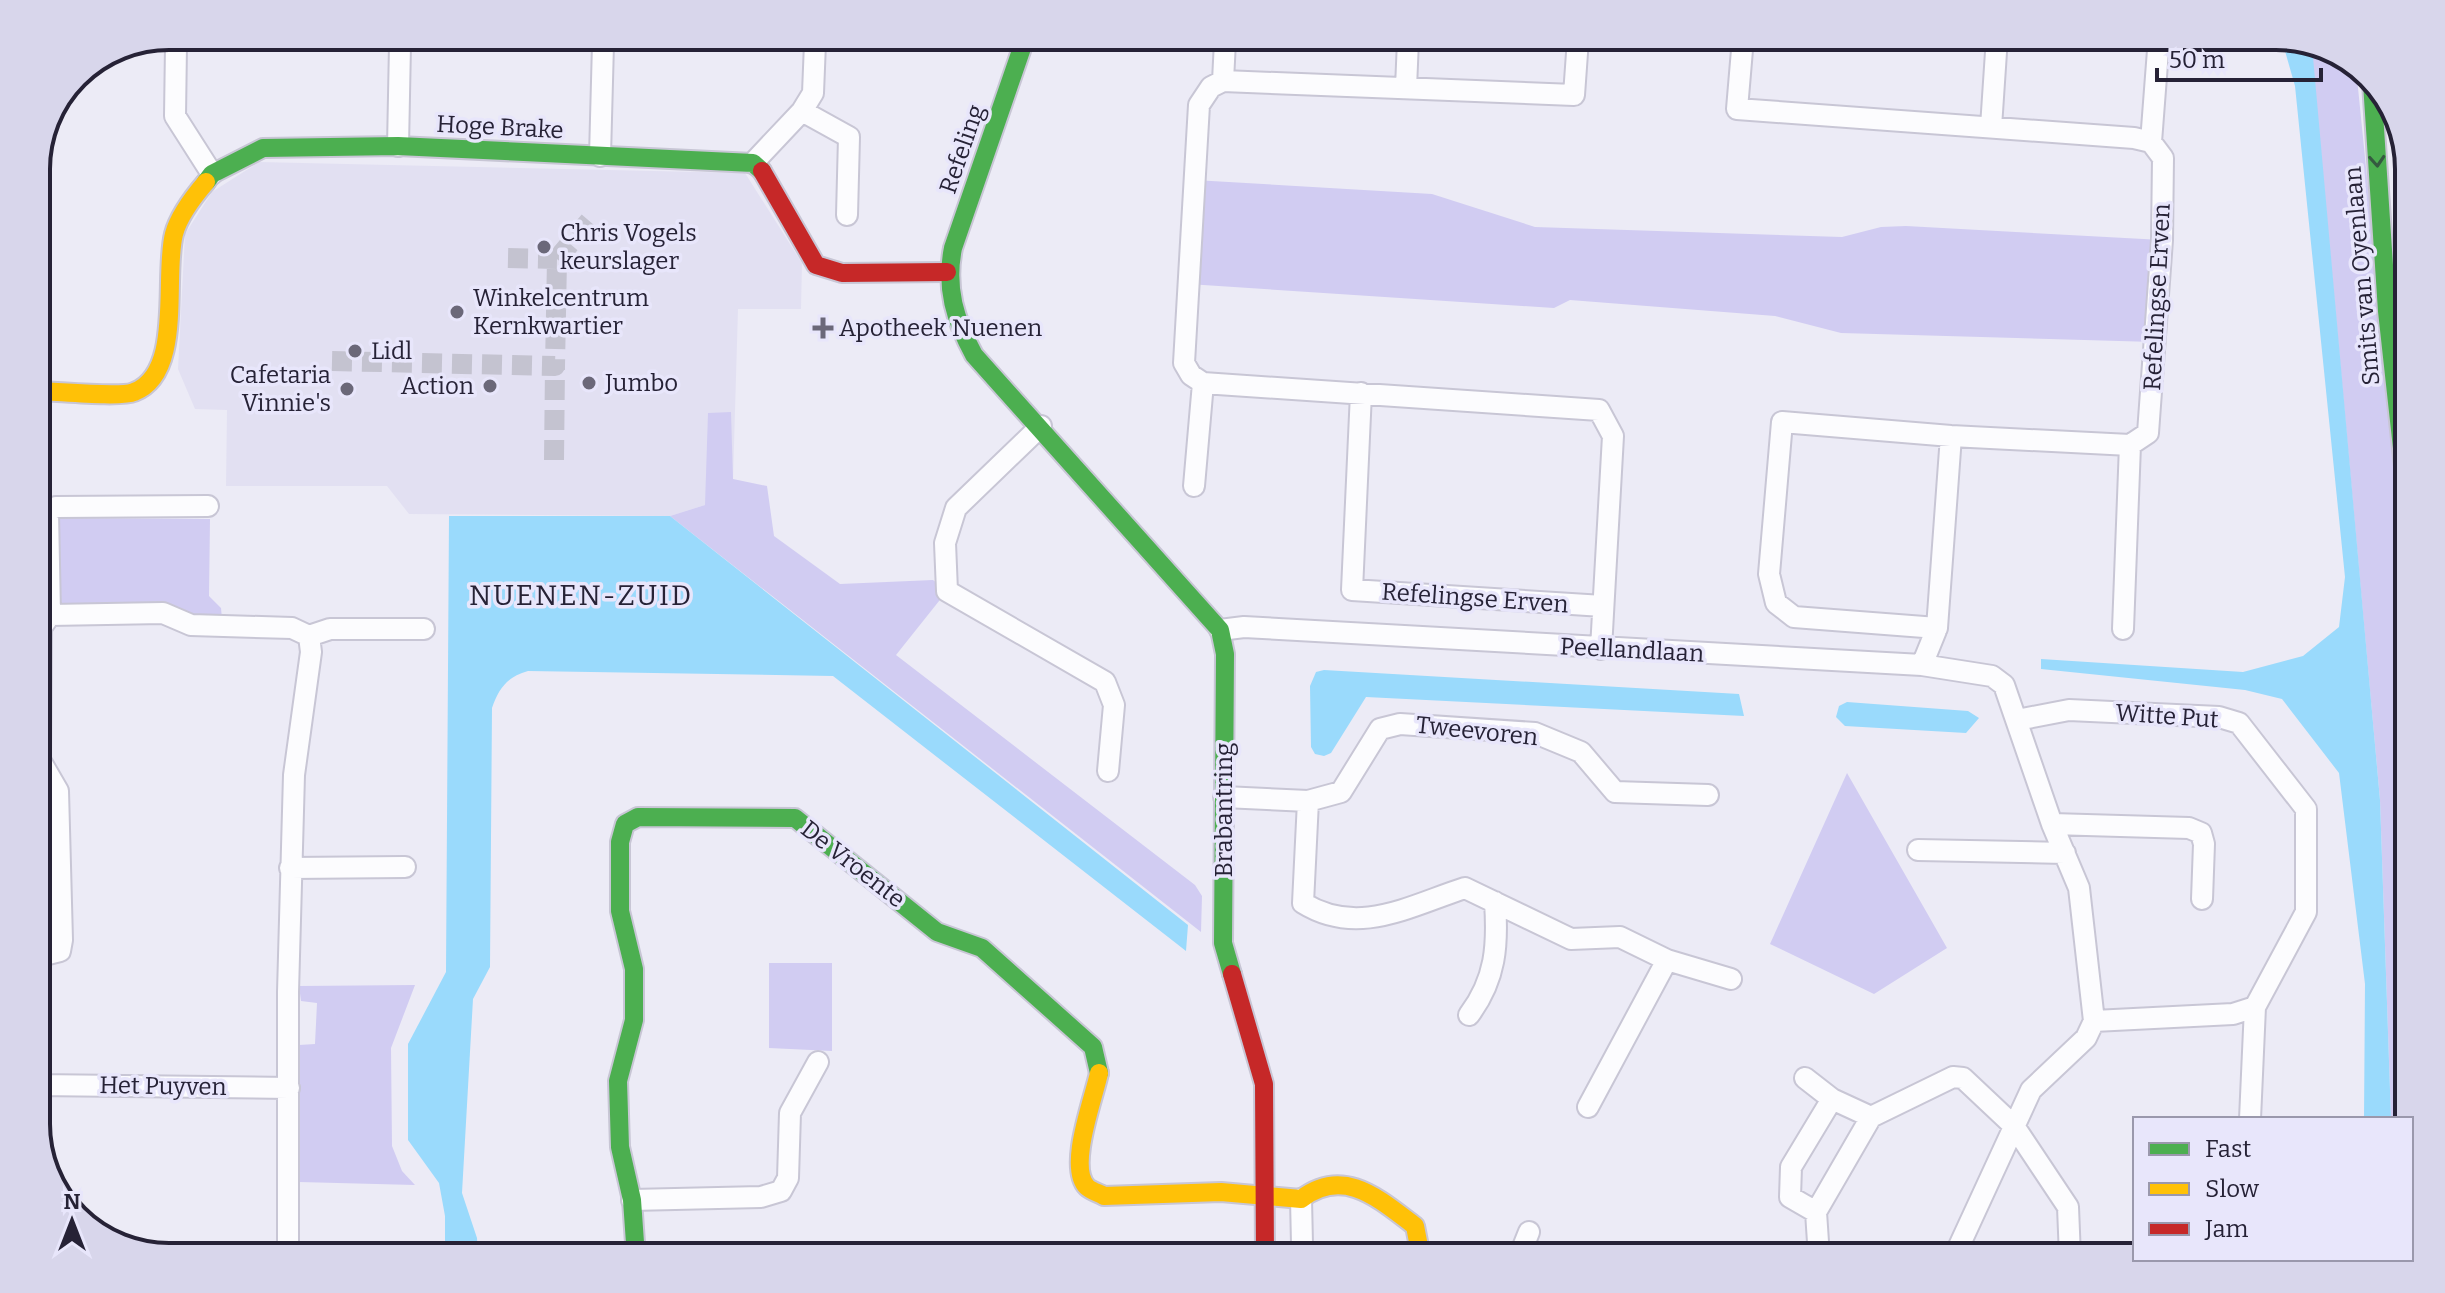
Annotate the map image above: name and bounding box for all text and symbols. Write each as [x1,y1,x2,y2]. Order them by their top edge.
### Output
scale bar [2157,32,2321,82]
text: 50 m [2169,46,2225,74]
street label: Refeling [934,101,990,197]
street label: Hoge Brake [436,110,564,144]
one-way arrow [2368,155,2385,168]
street label: Smits van Oyenlaan [2338,165,2386,387]
street label: Refelingse Erven [2138,203,2176,391]
place label: Chris Vogels keurslager [560,219,697,275]
marker: Chris Vogels keurslager [535,238,553,256]
place label: Winkelcentrum Kernkwartier [473,284,649,340]
marker: Winkelcentrum Kernkwartier [448,303,466,321]
place label: Apotheek Nuenen [839,314,1042,342]
marker: Apotheek Nuenen [814,319,832,337]
place label: Lidl [371,337,412,365]
marker: Lidl [346,342,364,360]
place label: Cafetaria Vinnie's [230,361,331,417]
place label: Jumbo [604,369,678,397]
place label: Action [401,372,474,400]
marker: Jumbo [580,374,598,392]
marker: Action [481,377,499,395]
marker: Cafetaria Vinnie's [338,380,356,398]
street label: Refelingse Erven [1381,577,1569,619]
district label: NUENEN-ZUID [469,579,693,612]
street label: Peellandlaan [1559,632,1705,668]
street label: Witte Put [2115,698,2220,734]
street label: Tweevoren [1415,711,1539,751]
street label: Brabantring [1210,743,1238,877]
street label: De Vroente [795,815,911,913]
street label: Het Puyven [99,1071,227,1101]
legend [2133,1117,2413,1261]
text: Fast [2205,1135,2251,1163]
text: Slow [2205,1175,2260,1203]
north arrow [32,1181,112,1261]
text: N [64,1188,81,1215]
text: Jam [2204,1215,2249,1243]

